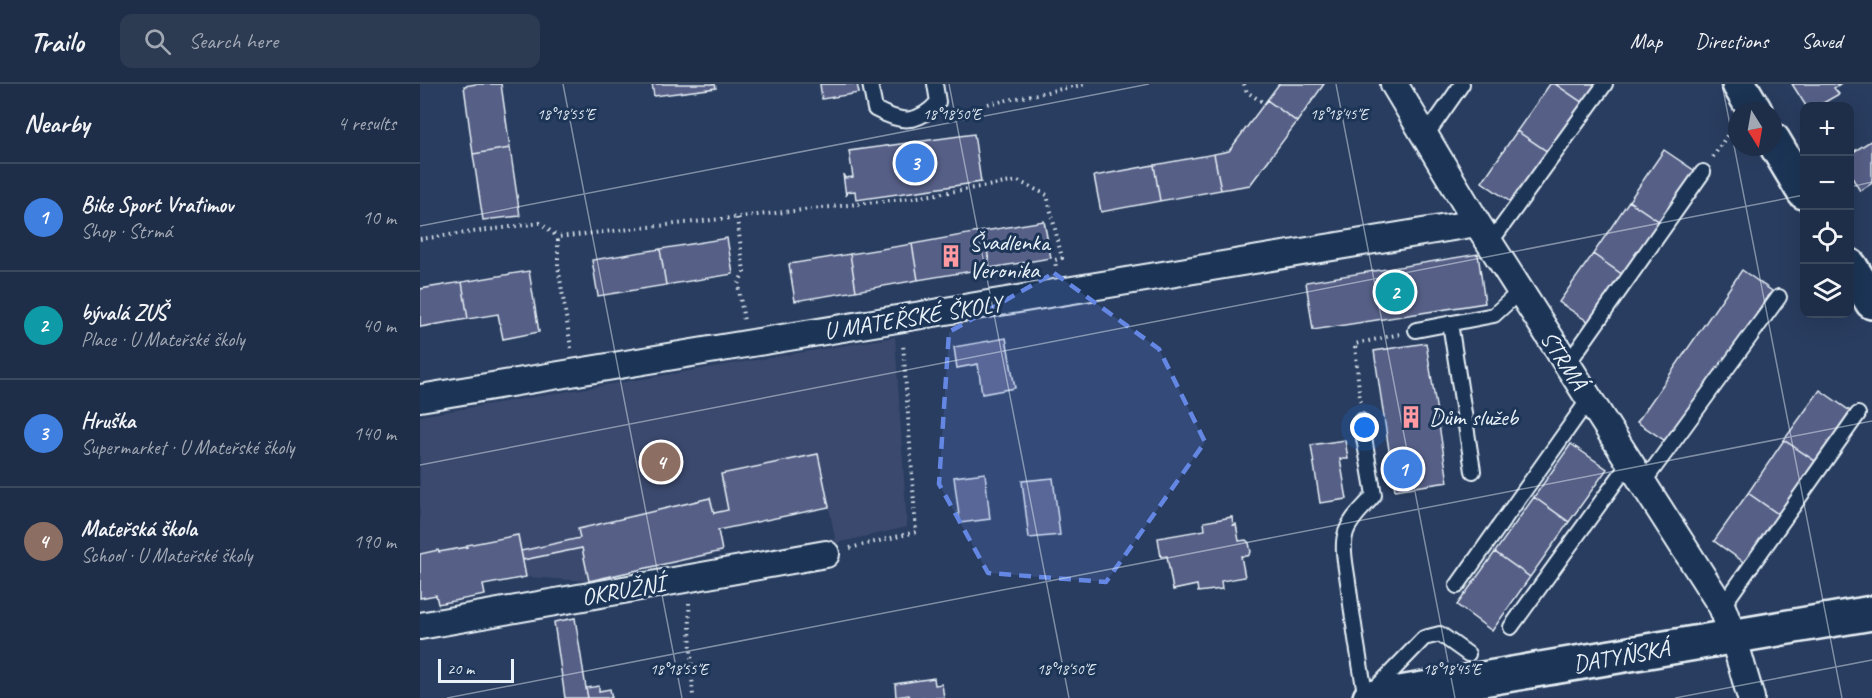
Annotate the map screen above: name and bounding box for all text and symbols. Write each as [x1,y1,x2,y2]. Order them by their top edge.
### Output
search box [120,14,540,68]
text: Trailo [30,24,84,59]
icon: search [141,25,174,58]
text: Search here [189,27,278,55]
text: Map [1630,28,1662,54]
text: Directions [1695,28,1768,54]
text: Saved [1801,28,1842,54]
north arrow [1728,102,1782,156]
map controls [1800,102,1854,318]
button: + [1800,102,1854,156]
text: 18°18'55"E [537,105,597,124]
text: 18°18'50"E [923,105,983,124]
text: 18°18'45"E [1310,105,1370,124]
text: Nearby [24,107,89,140]
text: 4 results [337,111,396,136]
pin: 3 [896,140,934,185]
button: − [1800,156,1854,210]
text: Bike Sport Vratimov [81,191,233,219]
text: 1 [39,205,48,230]
text: 10 m [362,205,396,230]
button: locate [1800,210,1854,264]
text: Shop · Strmá [81,219,172,244]
place label: Švadlenka Veronika [969,227,1052,285]
building icon: Švadlenka Veronika [938,243,964,269]
button: layers [1800,264,1854,318]
pin: 2 [1376,270,1414,314]
street label: U MATEŘSKÉ ŠKOLY [822,288,1007,346]
text: bývalá ZUŠ [81,299,167,327]
text: 2 [39,313,48,338]
text: 40 m [362,313,396,338]
street label: STRMÁ [1534,325,1596,398]
text: Place · U Mateřské školy [81,327,245,352]
place label: Dům služeb [1429,402,1519,432]
building icon: Dům služeb [1398,404,1424,430]
text: Hruška [81,407,135,435]
your location [1350,413,1379,442]
text: 3 [39,421,48,446]
text: 140 m [353,421,396,446]
text: Supermarket · U Mateřské školy [81,435,294,460]
pin: 4 [642,440,680,484]
pin: 1 [1384,446,1422,492]
text: Mateřská škola [81,515,197,543]
text: 4 [39,529,48,554]
text: 190 m [353,529,396,554]
text: School · U Mateřské školy [81,543,252,568]
street label: OKRUŽNÍ [579,567,672,612]
street label: DATYŇSKÁ [1570,632,1674,679]
scale bar [438,656,514,684]
text: 20 m [447,659,474,679]
text: 18°18'55"E [650,660,710,679]
text: 18°18'50"E [1037,660,1097,679]
text: 18°18'45"E [1423,660,1483,679]

